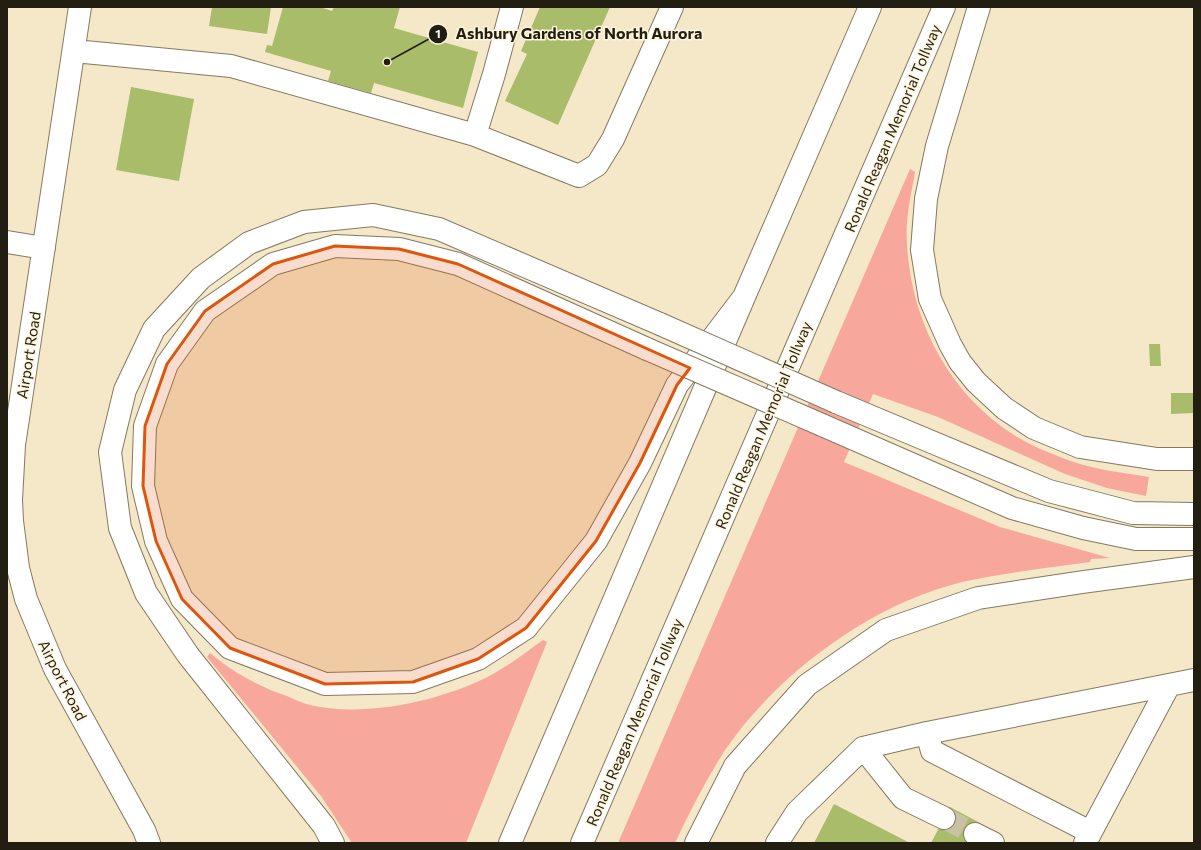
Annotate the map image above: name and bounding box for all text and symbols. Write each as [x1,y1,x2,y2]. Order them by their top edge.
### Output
callout: Ashbury Gardens of North Aurora [428,20,711,48]
street label: Ronald Reagan Memorial Tollway [840,21,944,235]
text: Ashbury Gardens of North Aurora [456,23,702,42]
text: 1 [435,26,441,40]
street label: Airport Road [12,310,44,400]
street label: Ronald Reagan Memorial Tollway [711,318,815,532]
street label: Ronald Reagan Memorial Tollway [582,615,686,829]
street label: Airport Road [35,637,91,723]

